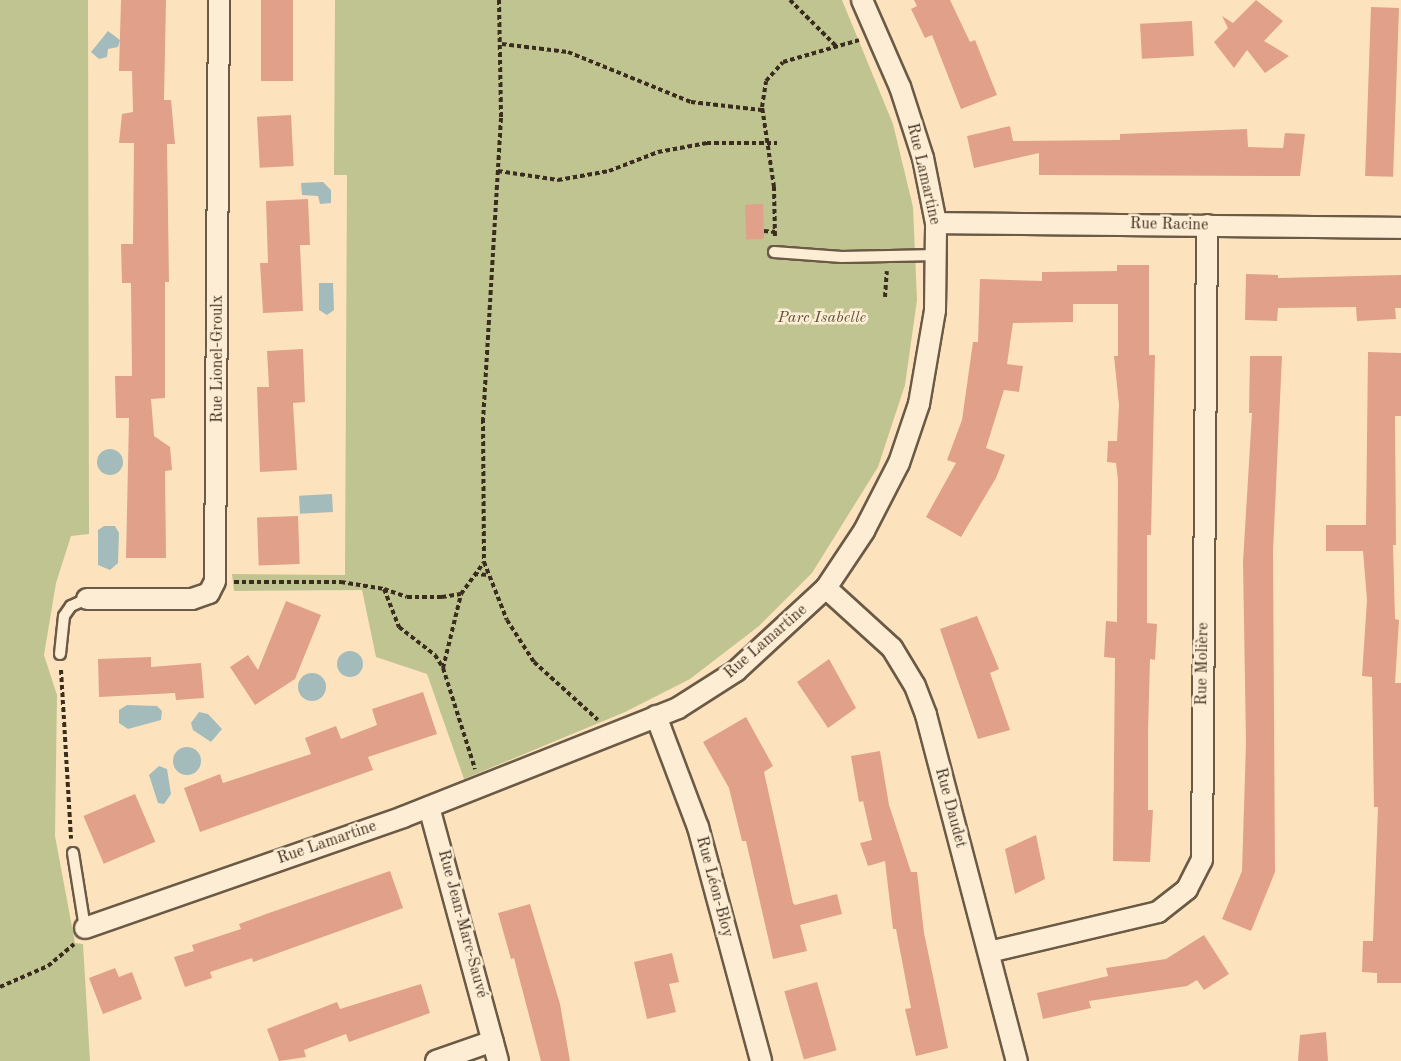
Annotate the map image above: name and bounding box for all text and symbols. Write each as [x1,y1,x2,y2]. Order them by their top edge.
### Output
street label: Rue Lamartine [902,121,944,227]
street label: Rue Racine [1130,215,1208,235]
street label: Rue Lionel-Groulx [208,295,228,423]
park label: Parc Isabelle [778,308,866,328]
street label: Rue Lamartine [721,601,811,683]
street label: Rue Molière [1193,622,1213,706]
street label: Rue Daudet [930,766,970,850]
street label: Rue Lamartine [275,817,379,869]
street label: Rue Léon-Bloy [691,834,737,940]
street label: Rue Jean-Marc-Sauvé [433,848,491,1000]

